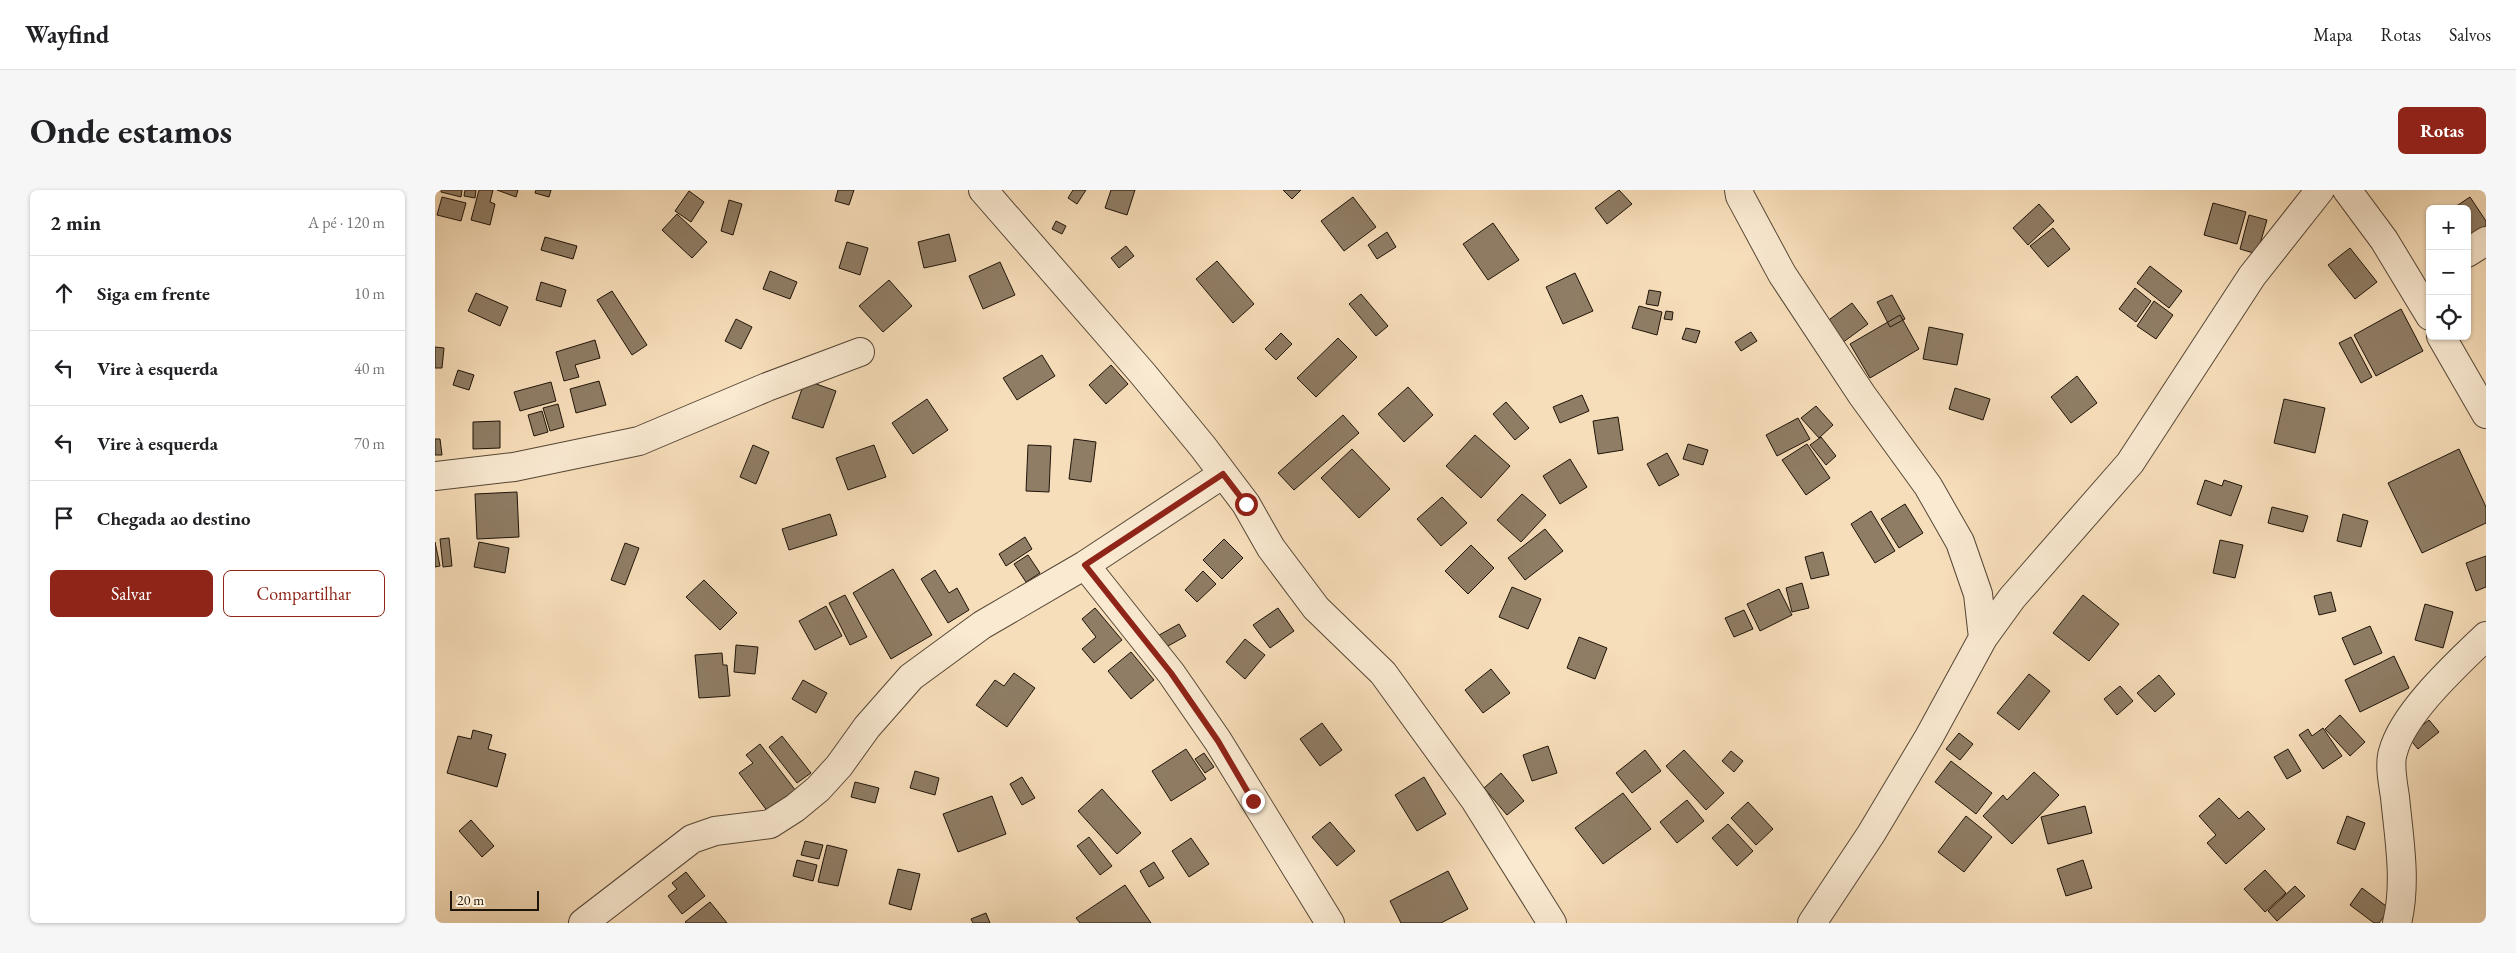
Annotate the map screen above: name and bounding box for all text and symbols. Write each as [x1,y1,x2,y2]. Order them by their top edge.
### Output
text: Wayfind [25,19,109,50]
text: Mapa [2313,23,2353,46]
text: Rotas [2381,23,2421,46]
text: Salvos [2449,23,2491,46]
button: Rotas [2398,107,2486,154]
text: Onde estamos [30,108,232,153]
map controls [2426,205,2471,340]
button: + [2426,205,2471,250]
text: 2 min [50,209,101,236]
text: A pé · 120 m [308,212,385,233]
button: − [2426,250,2471,295]
icon: ahead [50,279,78,307]
text: Siga em frente [97,281,210,306]
text: 10 m [354,283,385,304]
button: locate [2426,295,2471,340]
icon: left [50,354,78,382]
text: Vire à esquerda [97,356,218,381]
text: 40 m [354,358,385,379]
icon: left [50,429,78,457]
text: Vire à esquerda [97,431,218,456]
text: 70 m [354,433,385,454]
route start [1235,493,1258,516]
icon: arrive [50,504,78,532]
text: Chegada ao destino [97,506,251,531]
button: Salvar [50,570,213,617]
button: Compartilhar [223,570,385,617]
route end [1242,790,1265,813]
scale bar [450,888,539,911]
text: 20 m [457,891,484,909]

